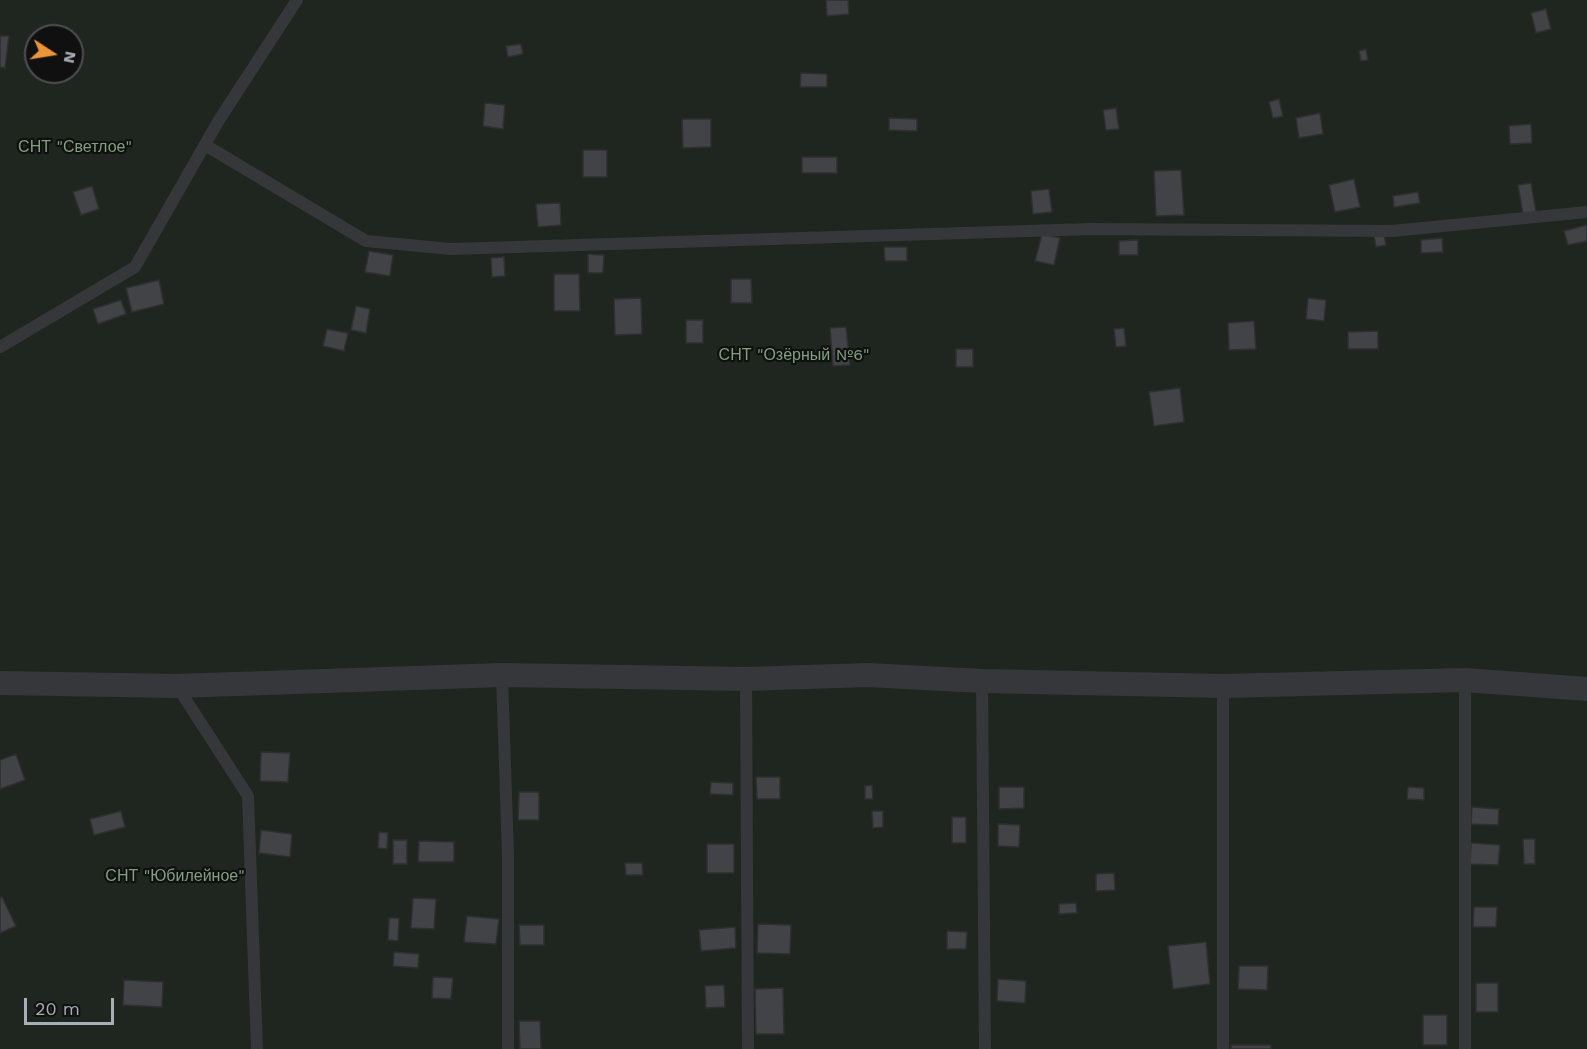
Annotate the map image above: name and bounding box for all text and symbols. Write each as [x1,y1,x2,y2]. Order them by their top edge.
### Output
north arrow [24,24,84,84]
text: N [60,50,81,65]
park label: СНТ "Светлое" [18,137,132,157]
park label: СНТ "Озёрный №6" [719,345,869,365]
park label: СНТ "Юбилейное" [105,866,245,886]
scale bar [27,986,117,1024]
text: 20 m [35,998,80,1019]

